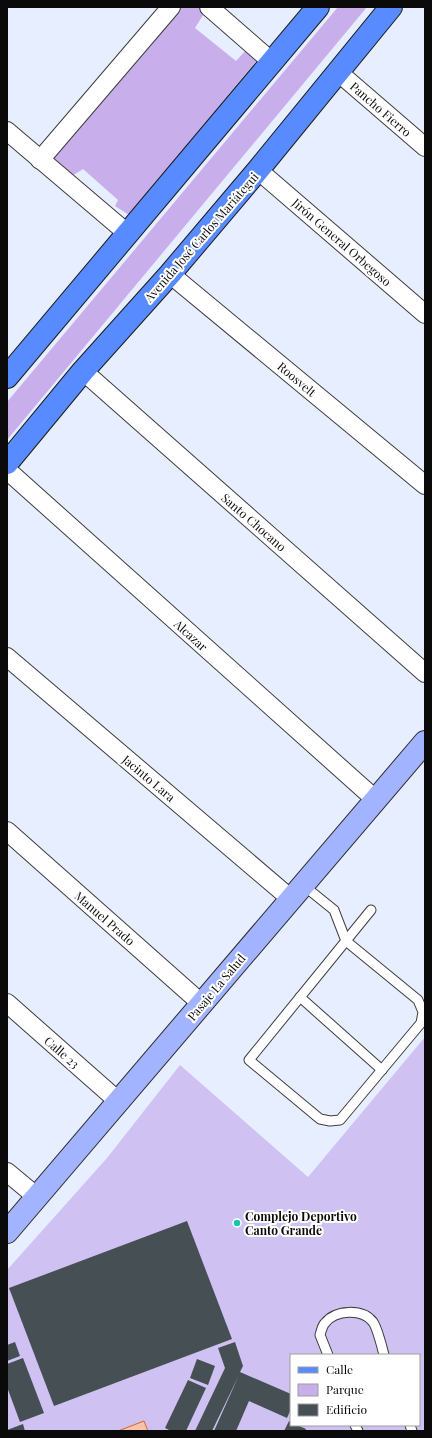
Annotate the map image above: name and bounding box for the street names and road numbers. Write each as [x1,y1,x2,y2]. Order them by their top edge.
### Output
street label: Pancho Fierro [347,78,415,140]
street label: Avenida José Carlos Mariátegui [140,169,262,306]
street label: Jirón General Orbegoso [288,194,395,290]
street label: Roosvelt [274,358,320,400]
street label: Santo Chocano [218,489,290,555]
street label: Alcazar [170,615,212,655]
street label: Jacinto Lara [118,751,179,805]
street label: Manuel Prado [71,887,139,949]
street label: Pasaje La Salud [183,950,249,1024]
street label: Calle 23 [41,1032,83,1072]

